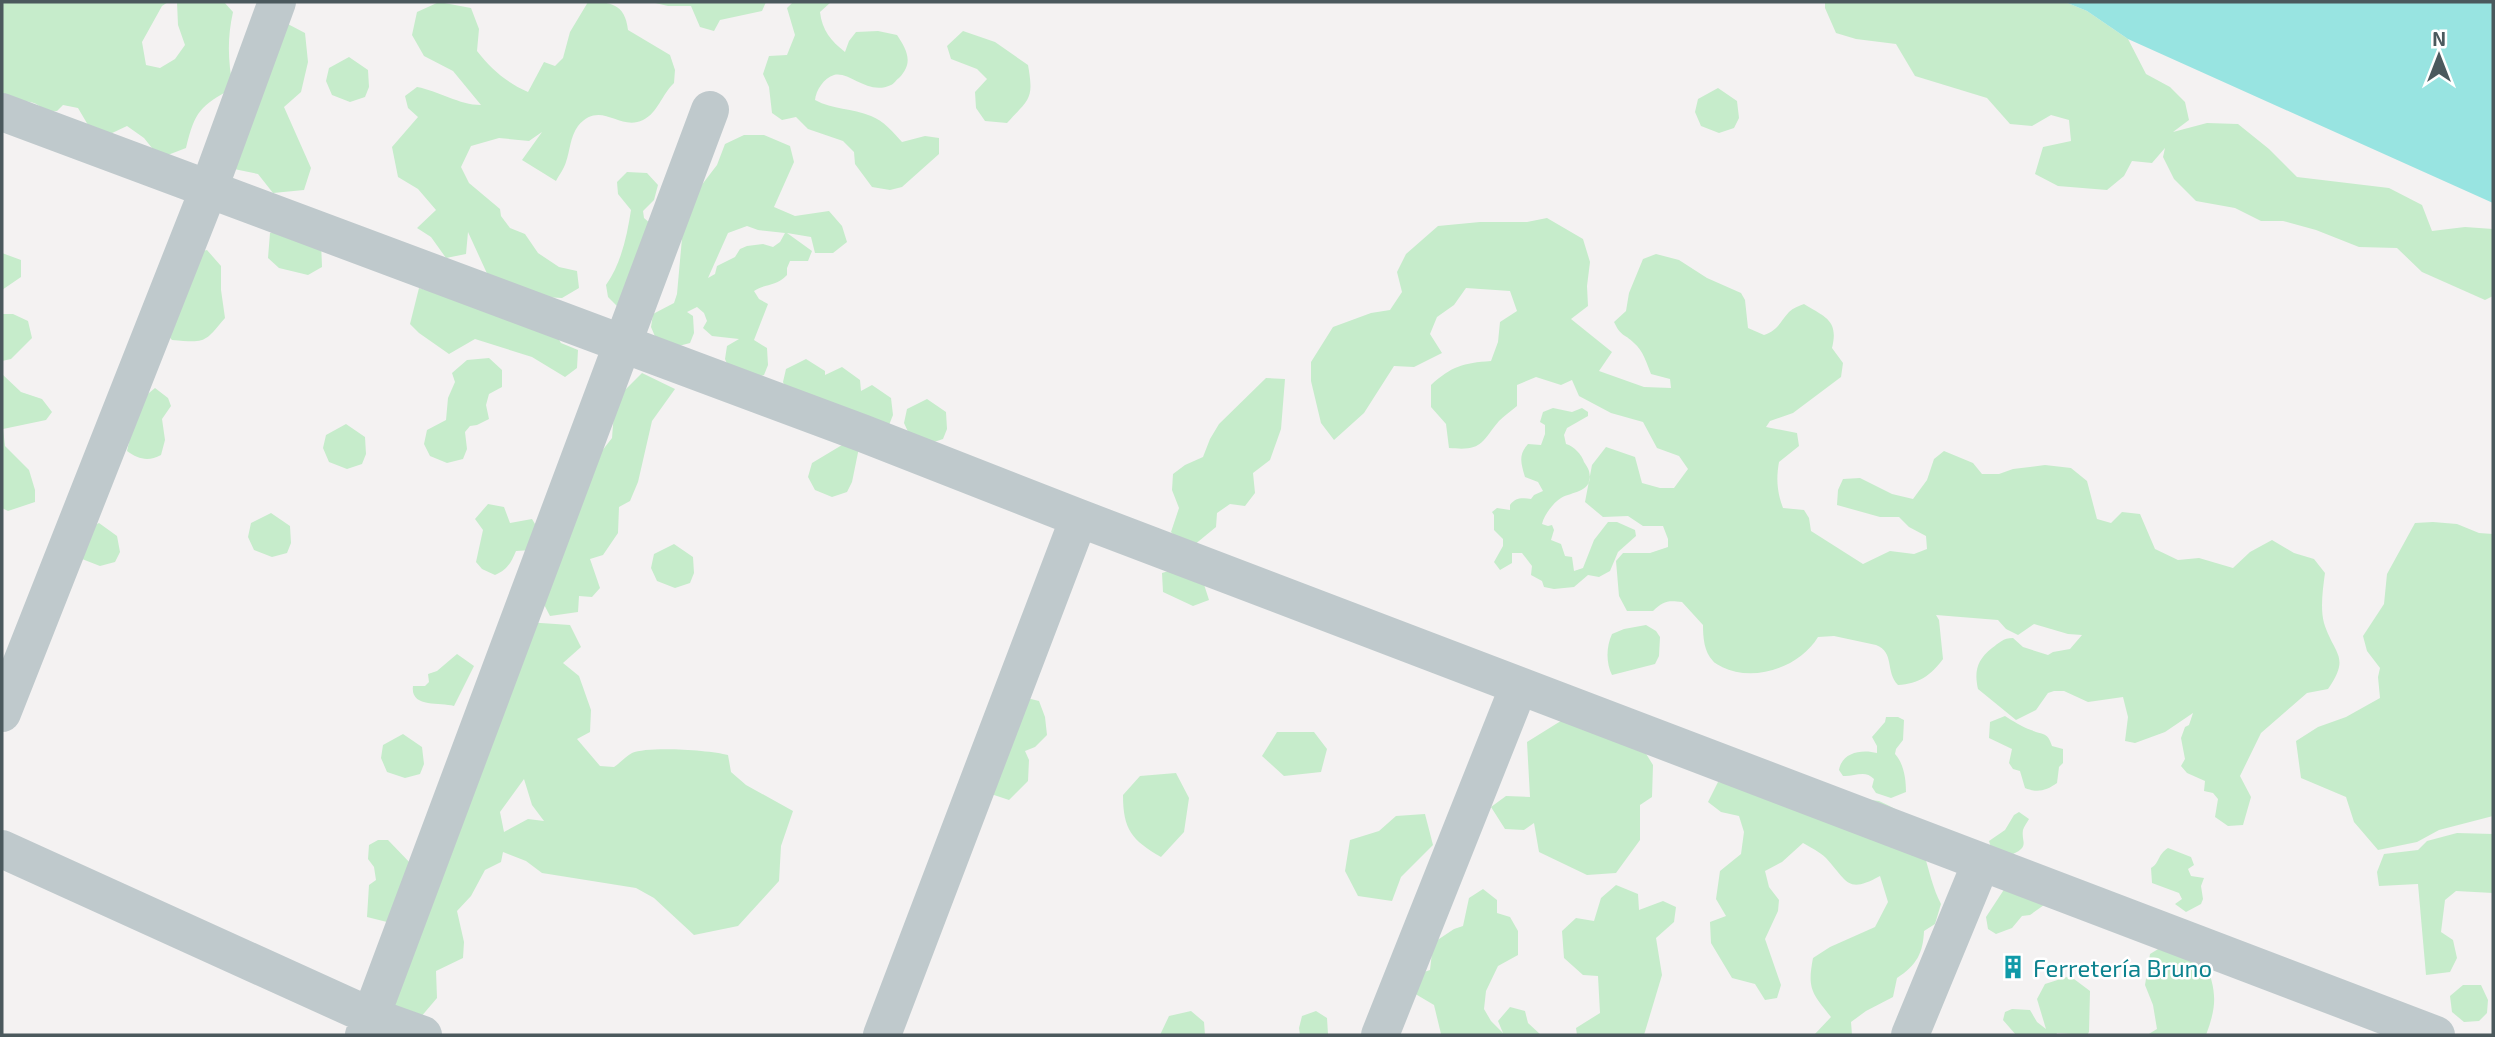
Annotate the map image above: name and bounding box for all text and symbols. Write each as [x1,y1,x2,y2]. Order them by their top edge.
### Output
north arrow [2404,21,2474,91]
text: N [2432,27,2446,50]
building icon: Ferretería Bruno [1999,953,2027,981]
place label: Ferretería Bruno [2033,953,2212,982]

